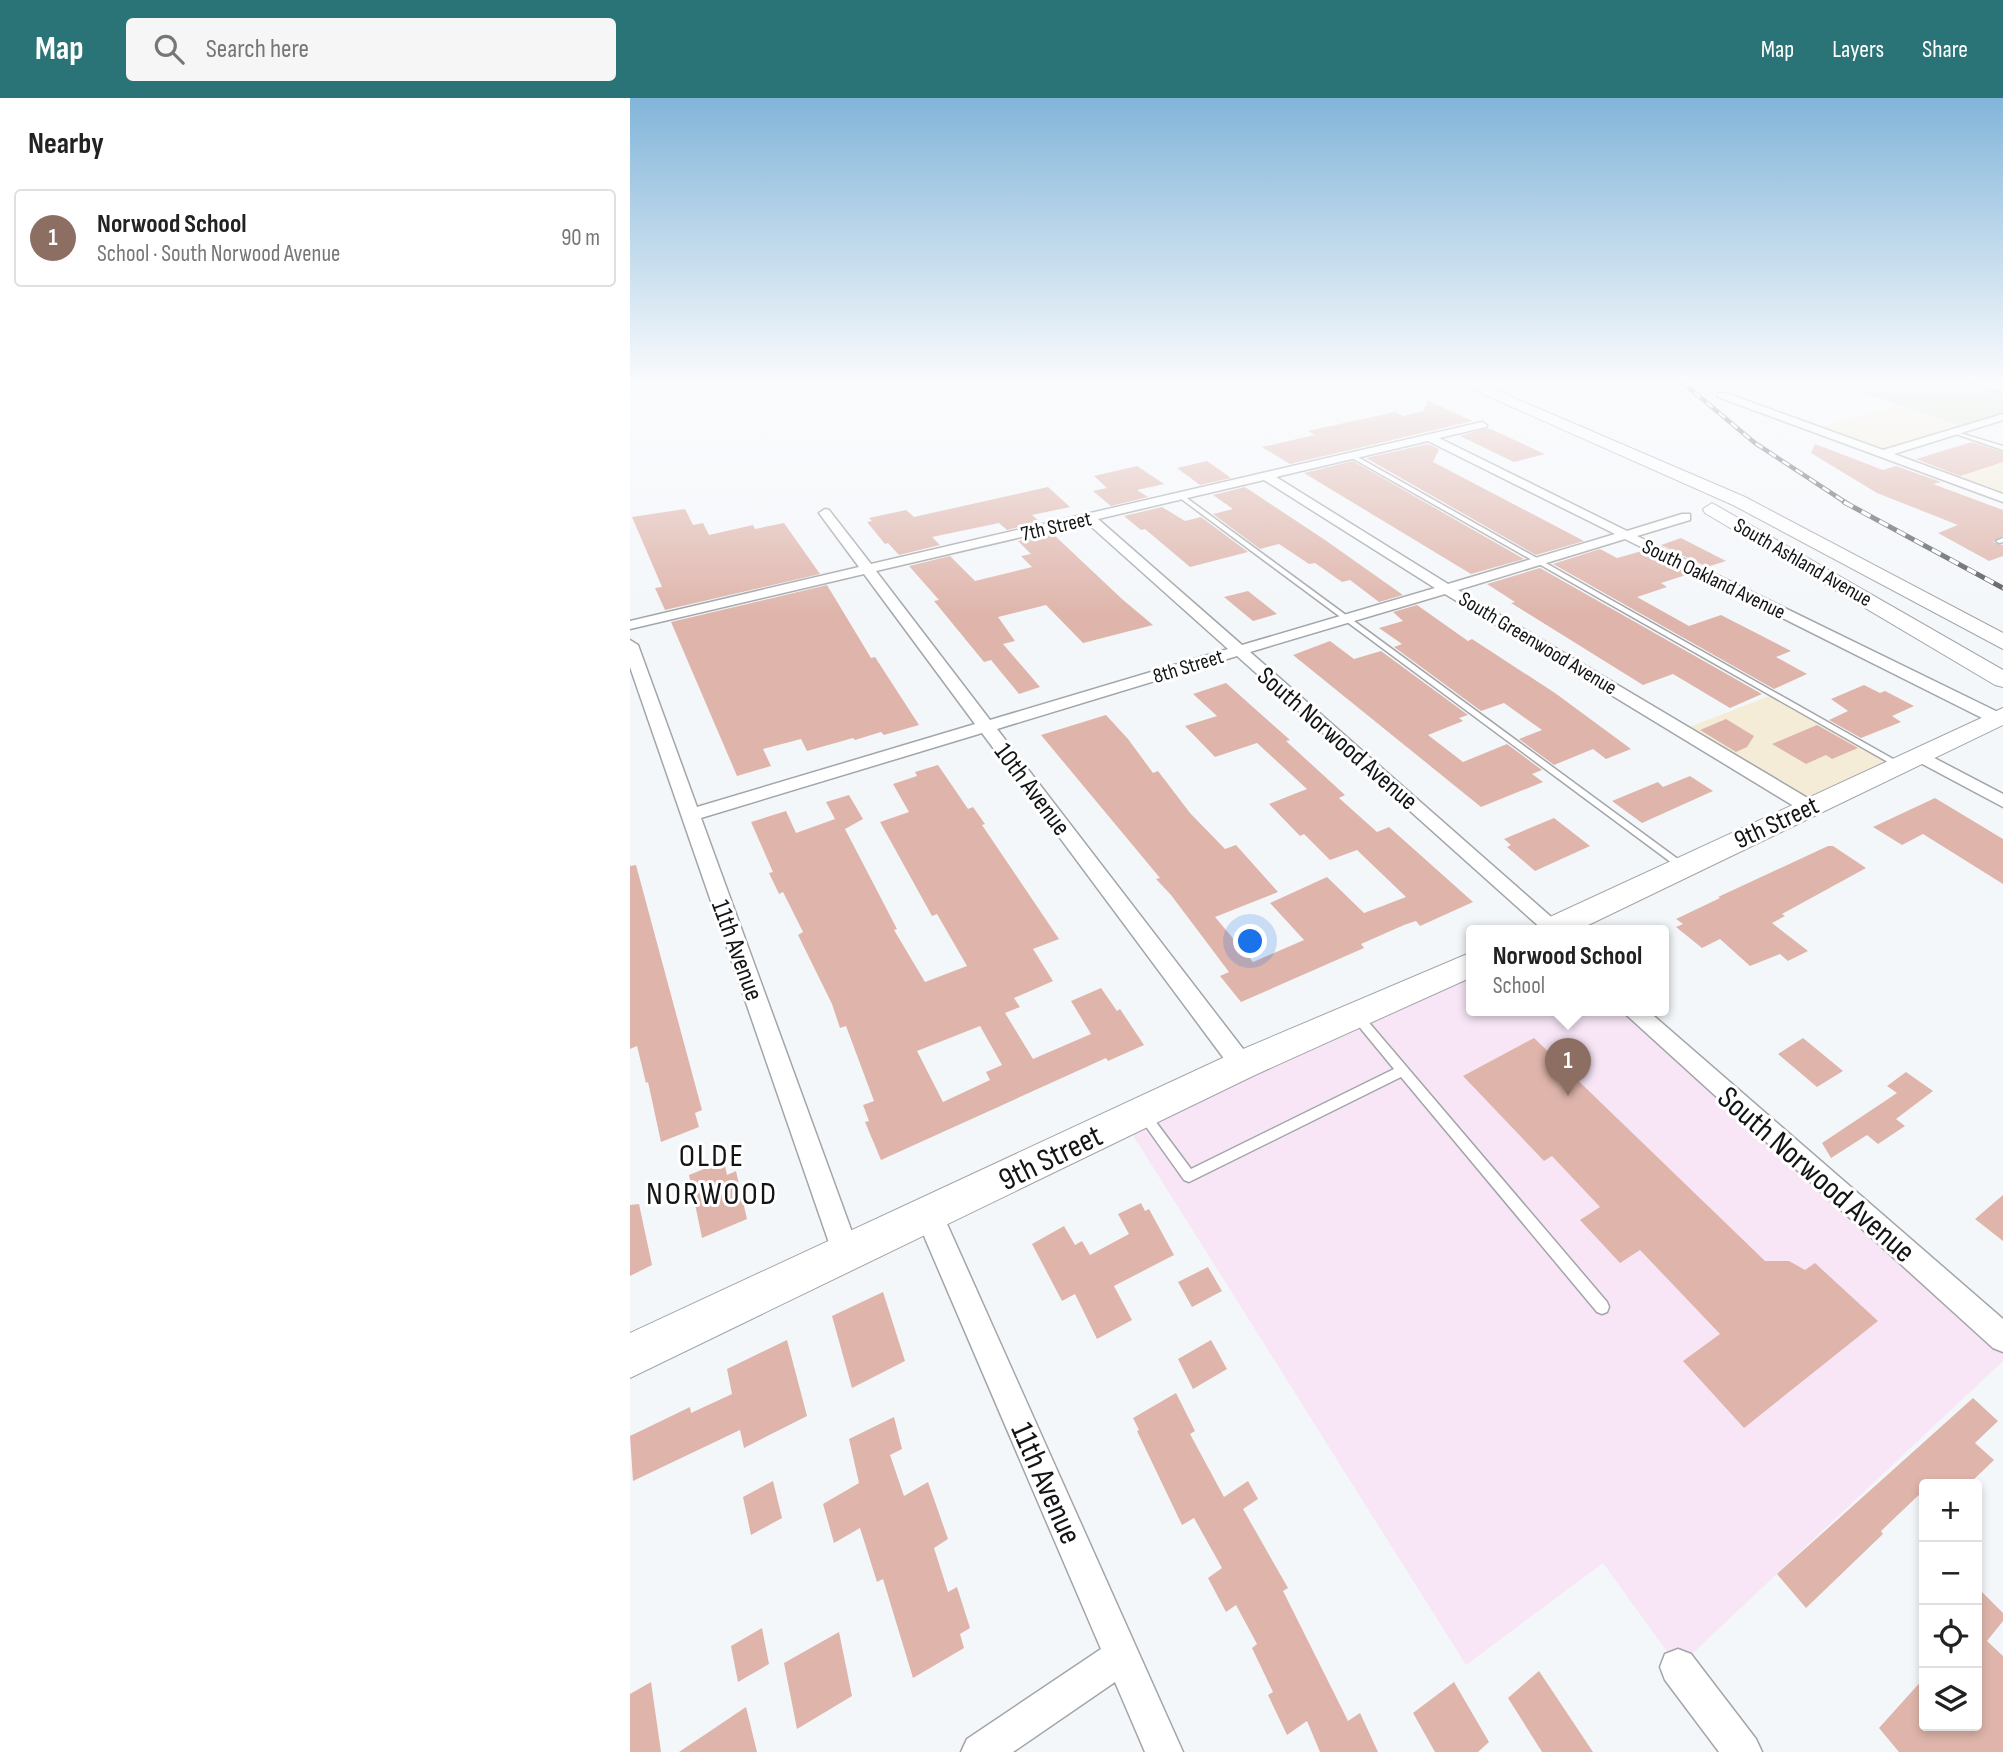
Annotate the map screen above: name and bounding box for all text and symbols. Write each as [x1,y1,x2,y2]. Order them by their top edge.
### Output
search box [126,18,616,81]
text: Map [35,29,84,69]
icon: search [150,30,188,68]
text: Search here [206,34,309,65]
text: Map [1761,35,1794,64]
text: Layers [1832,35,1884,64]
text: Share [1922,35,1968,64]
text: Nearby [28,126,104,162]
text: Norwood School [97,209,247,240]
text: 1 [48,224,58,252]
text: 90 m [561,224,600,252]
text: School · South Norwood Avenue [97,240,340,268]
street label: 7th Street [1018,506,1094,547]
street label: South Ashland Avenue [1729,513,1876,612]
street label: South Oakland Avenue [1638,534,1789,625]
street label: South Greenwood Avenue [1454,586,1621,700]
street label: 8th Street [1150,644,1226,689]
street label: South Norwood Avenue [1250,661,1424,817]
street label: 10th Avenue [987,738,1077,842]
street label: 9th Street [1729,790,1824,856]
street label: 11th Avenue [704,896,769,1005]
your location [1233,924,1267,958]
popup [1466,925,1669,1016]
text: Norwood School [1493,941,1642,972]
text: School [1493,972,1545,1000]
pin: 1 [1545,1038,1591,1096]
street label: South Norwood Avenue [1709,1079,1923,1272]
street label: 9th Street [992,1117,1109,1200]
district label: OLDE NORWOOD [646,1136,778,1214]
street label: 11th Avenue [1002,1417,1090,1550]
map controls [1919,1479,1982,1731]
button: + [1919,1479,1982,1542]
button: − [1919,1542,1982,1605]
button: locate [1919,1605,1982,1668]
button: layers [1919,1668,1982,1731]

